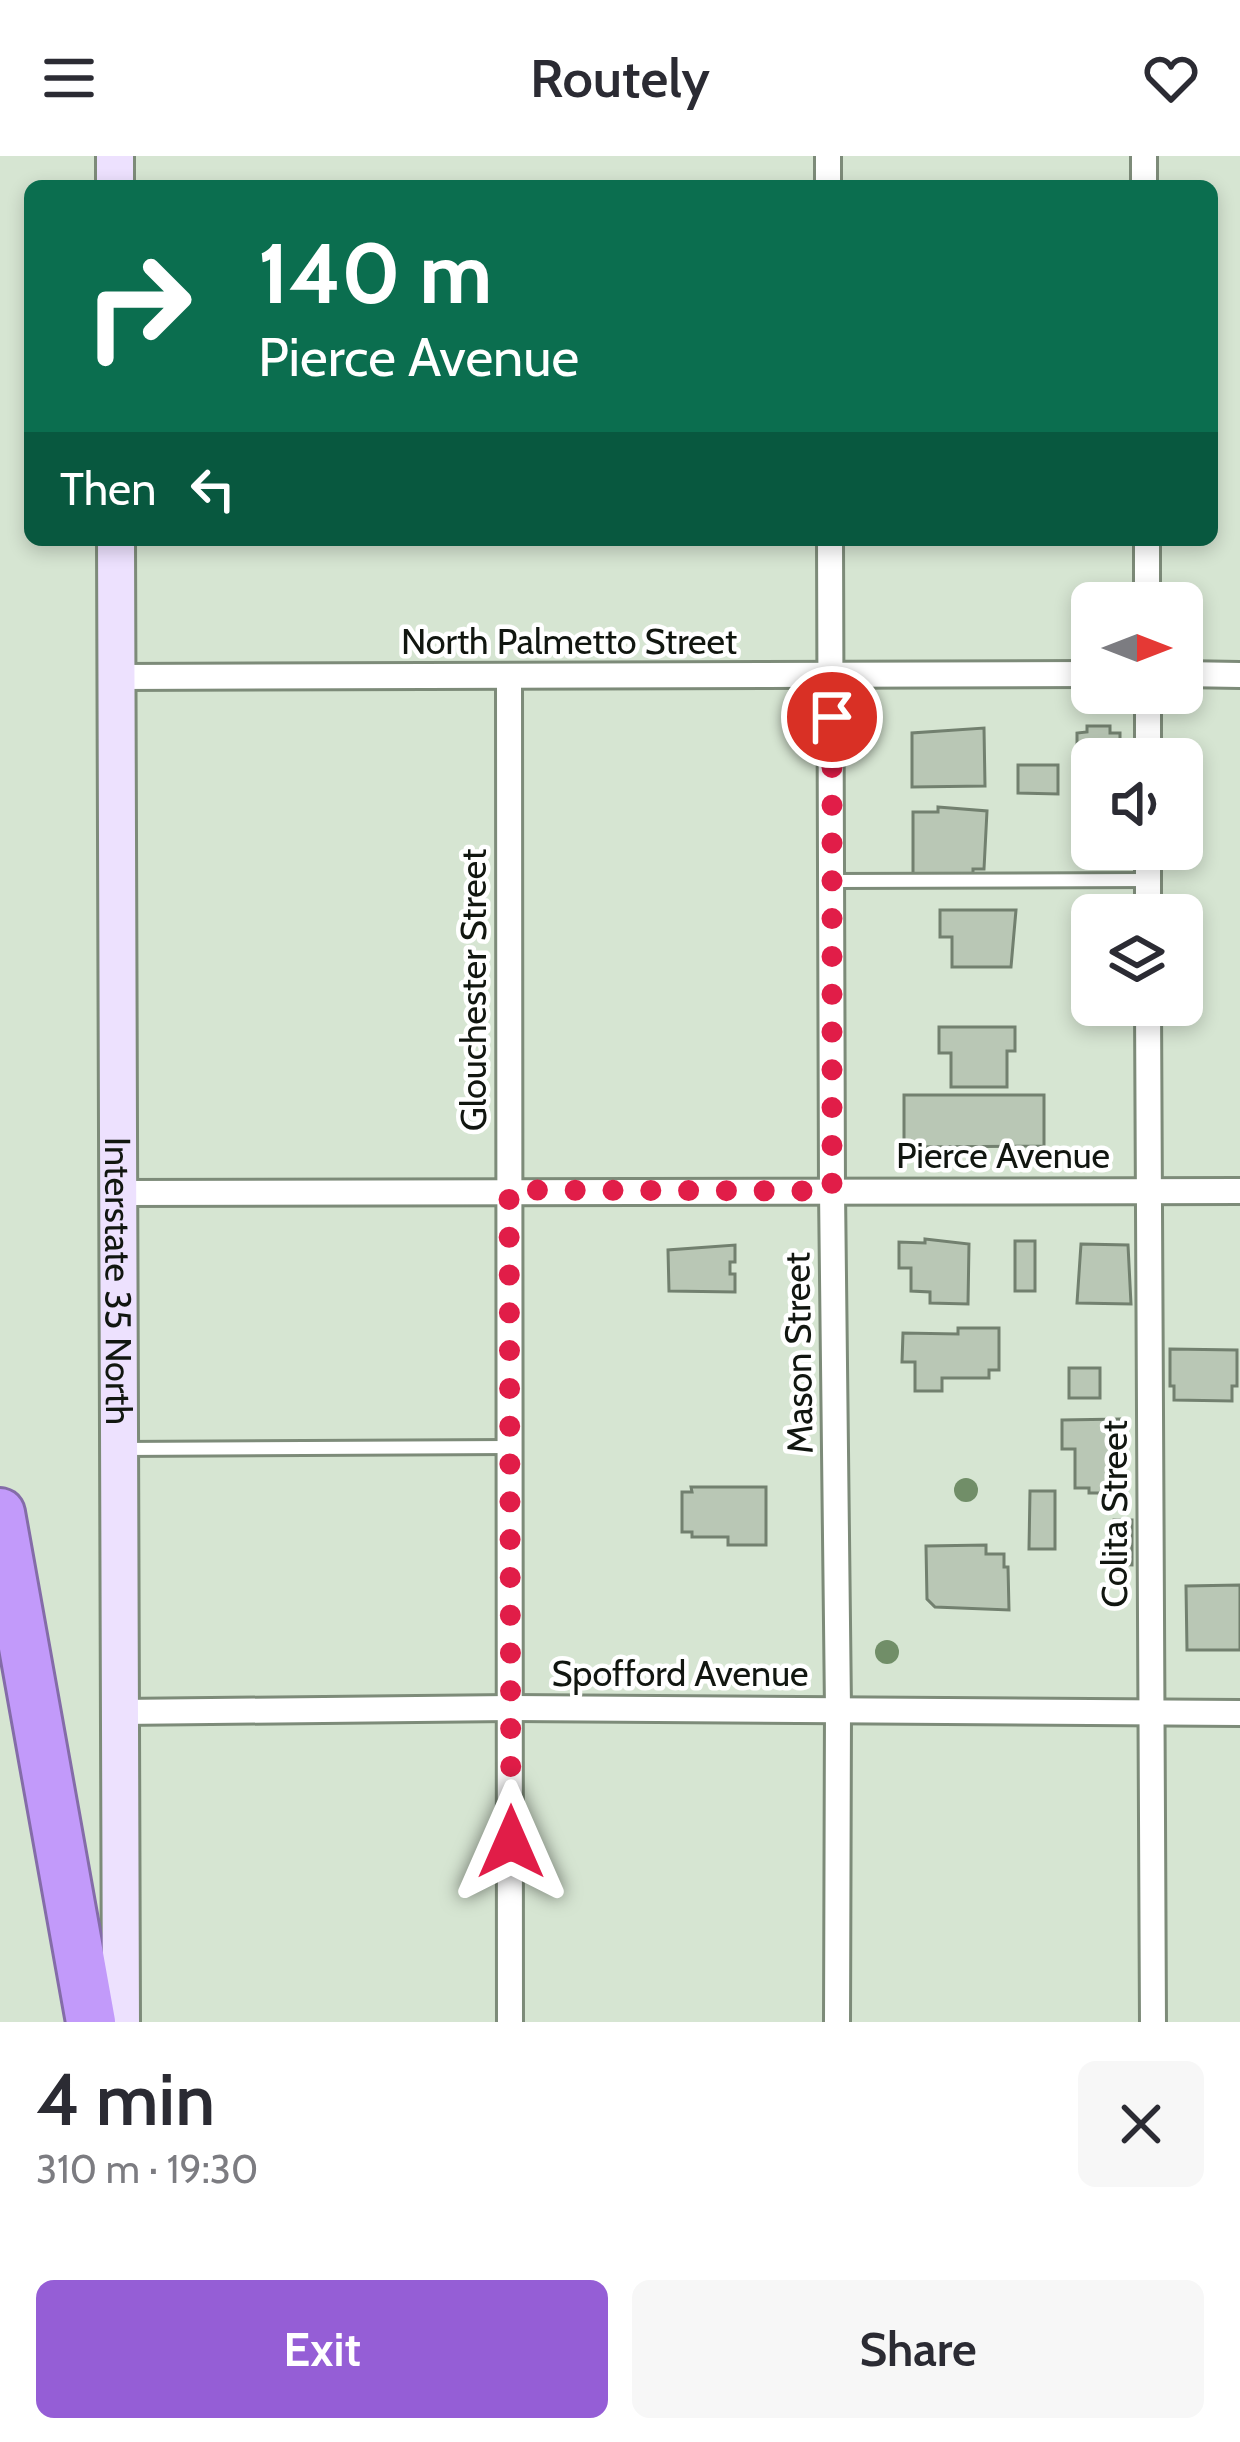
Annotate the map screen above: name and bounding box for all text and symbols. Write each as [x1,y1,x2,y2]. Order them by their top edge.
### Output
icon: menu [36,45,102,111]
text: Routely [530,45,710,111]
icon: heart [1138,45,1204,111]
text: 140 m [258,222,492,324]
icon: right [60,228,216,384]
text: Pierce Avenue [258,324,579,390]
icon: left [180,456,246,522]
text: Then [60,462,156,516]
north arrow [1071,582,1203,714]
map controls [1071,582,1203,1026]
street label: North Palmetto Street [401,619,737,663]
pin [781,666,883,768]
icon: arrive [799,684,865,750]
button: sound [1071,738,1203,870]
street label: Glouchester Street [451,849,495,1131]
button: layers [1071,894,1203,1026]
street label: Pierce Avenue [896,1133,1110,1177]
street label: Interstate 35 North [96,1137,141,1425]
street label: Mason Street [774,1252,822,1454]
street label: Colita Street [1092,1420,1136,1608]
street label: Spofford Avenue [552,1651,808,1695]
position arrow [448,1779,574,1905]
text: 4 min [36,2056,215,2143]
button: close [1078,2061,1204,2187]
text: 310 m · 19:30 [36,2145,258,2193]
button: Exit [36,2280,608,2418]
button: Share [632,2280,1204,2418]

